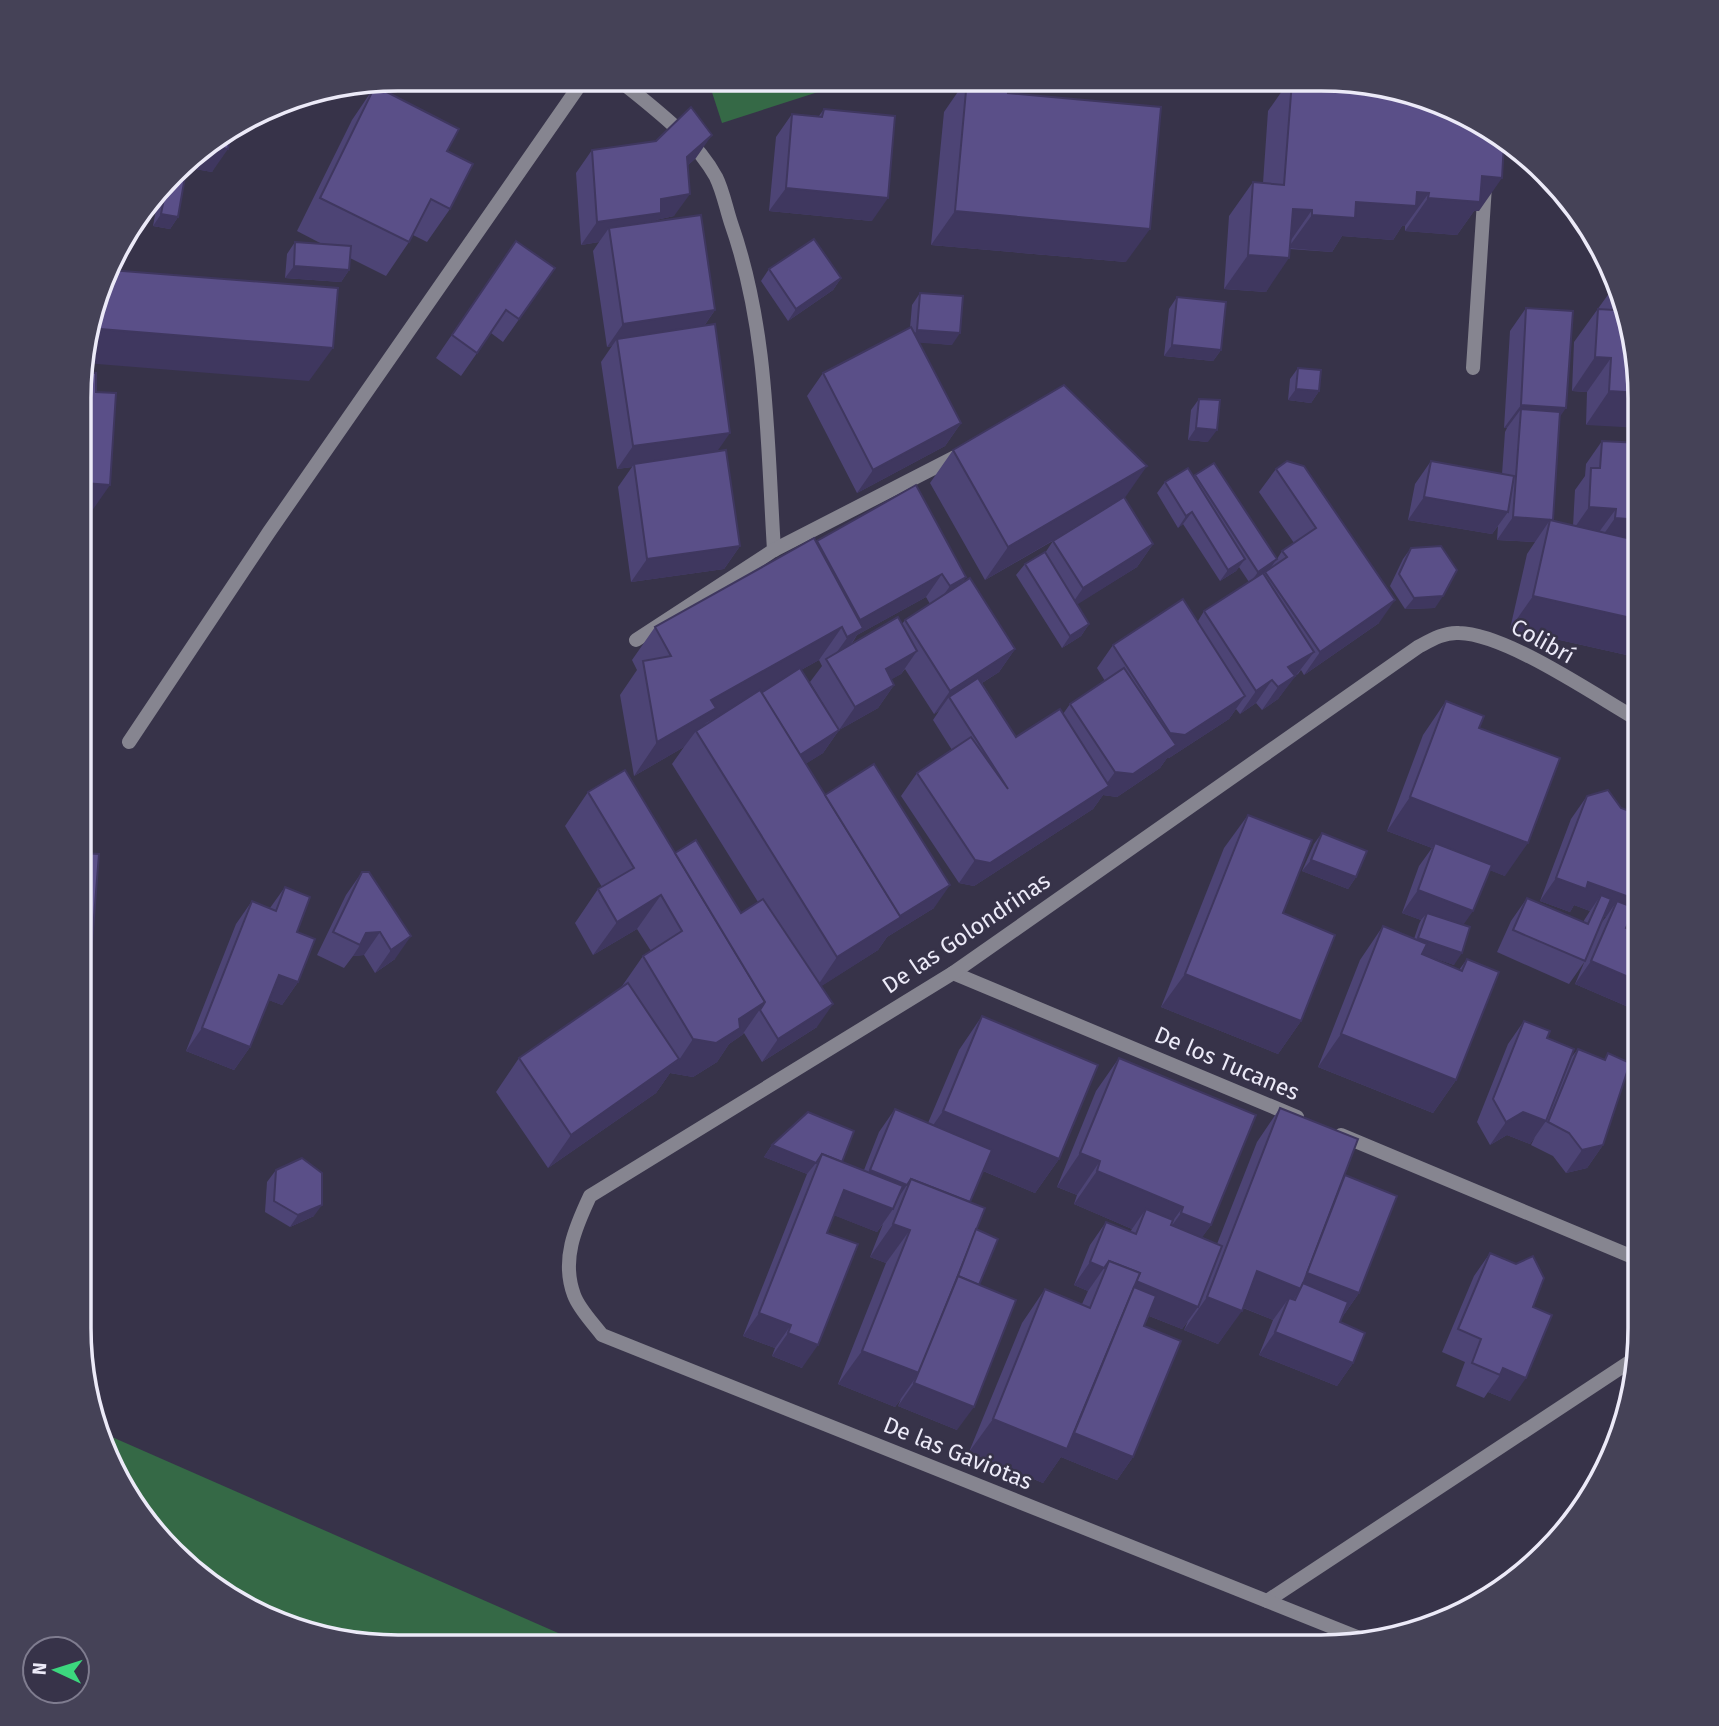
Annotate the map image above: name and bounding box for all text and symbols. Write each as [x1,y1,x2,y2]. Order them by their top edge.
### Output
street label: Colibrí [1506,612,1580,670]
street label: De las Golondrinas [877,867,1055,999]
street label: De los Tucanes [1150,1020,1304,1106]
street label: De las Gaviotas [879,1410,1037,1496]
north arrow [21,1635,91,1705]
text: N [28,1662,51,1676]

